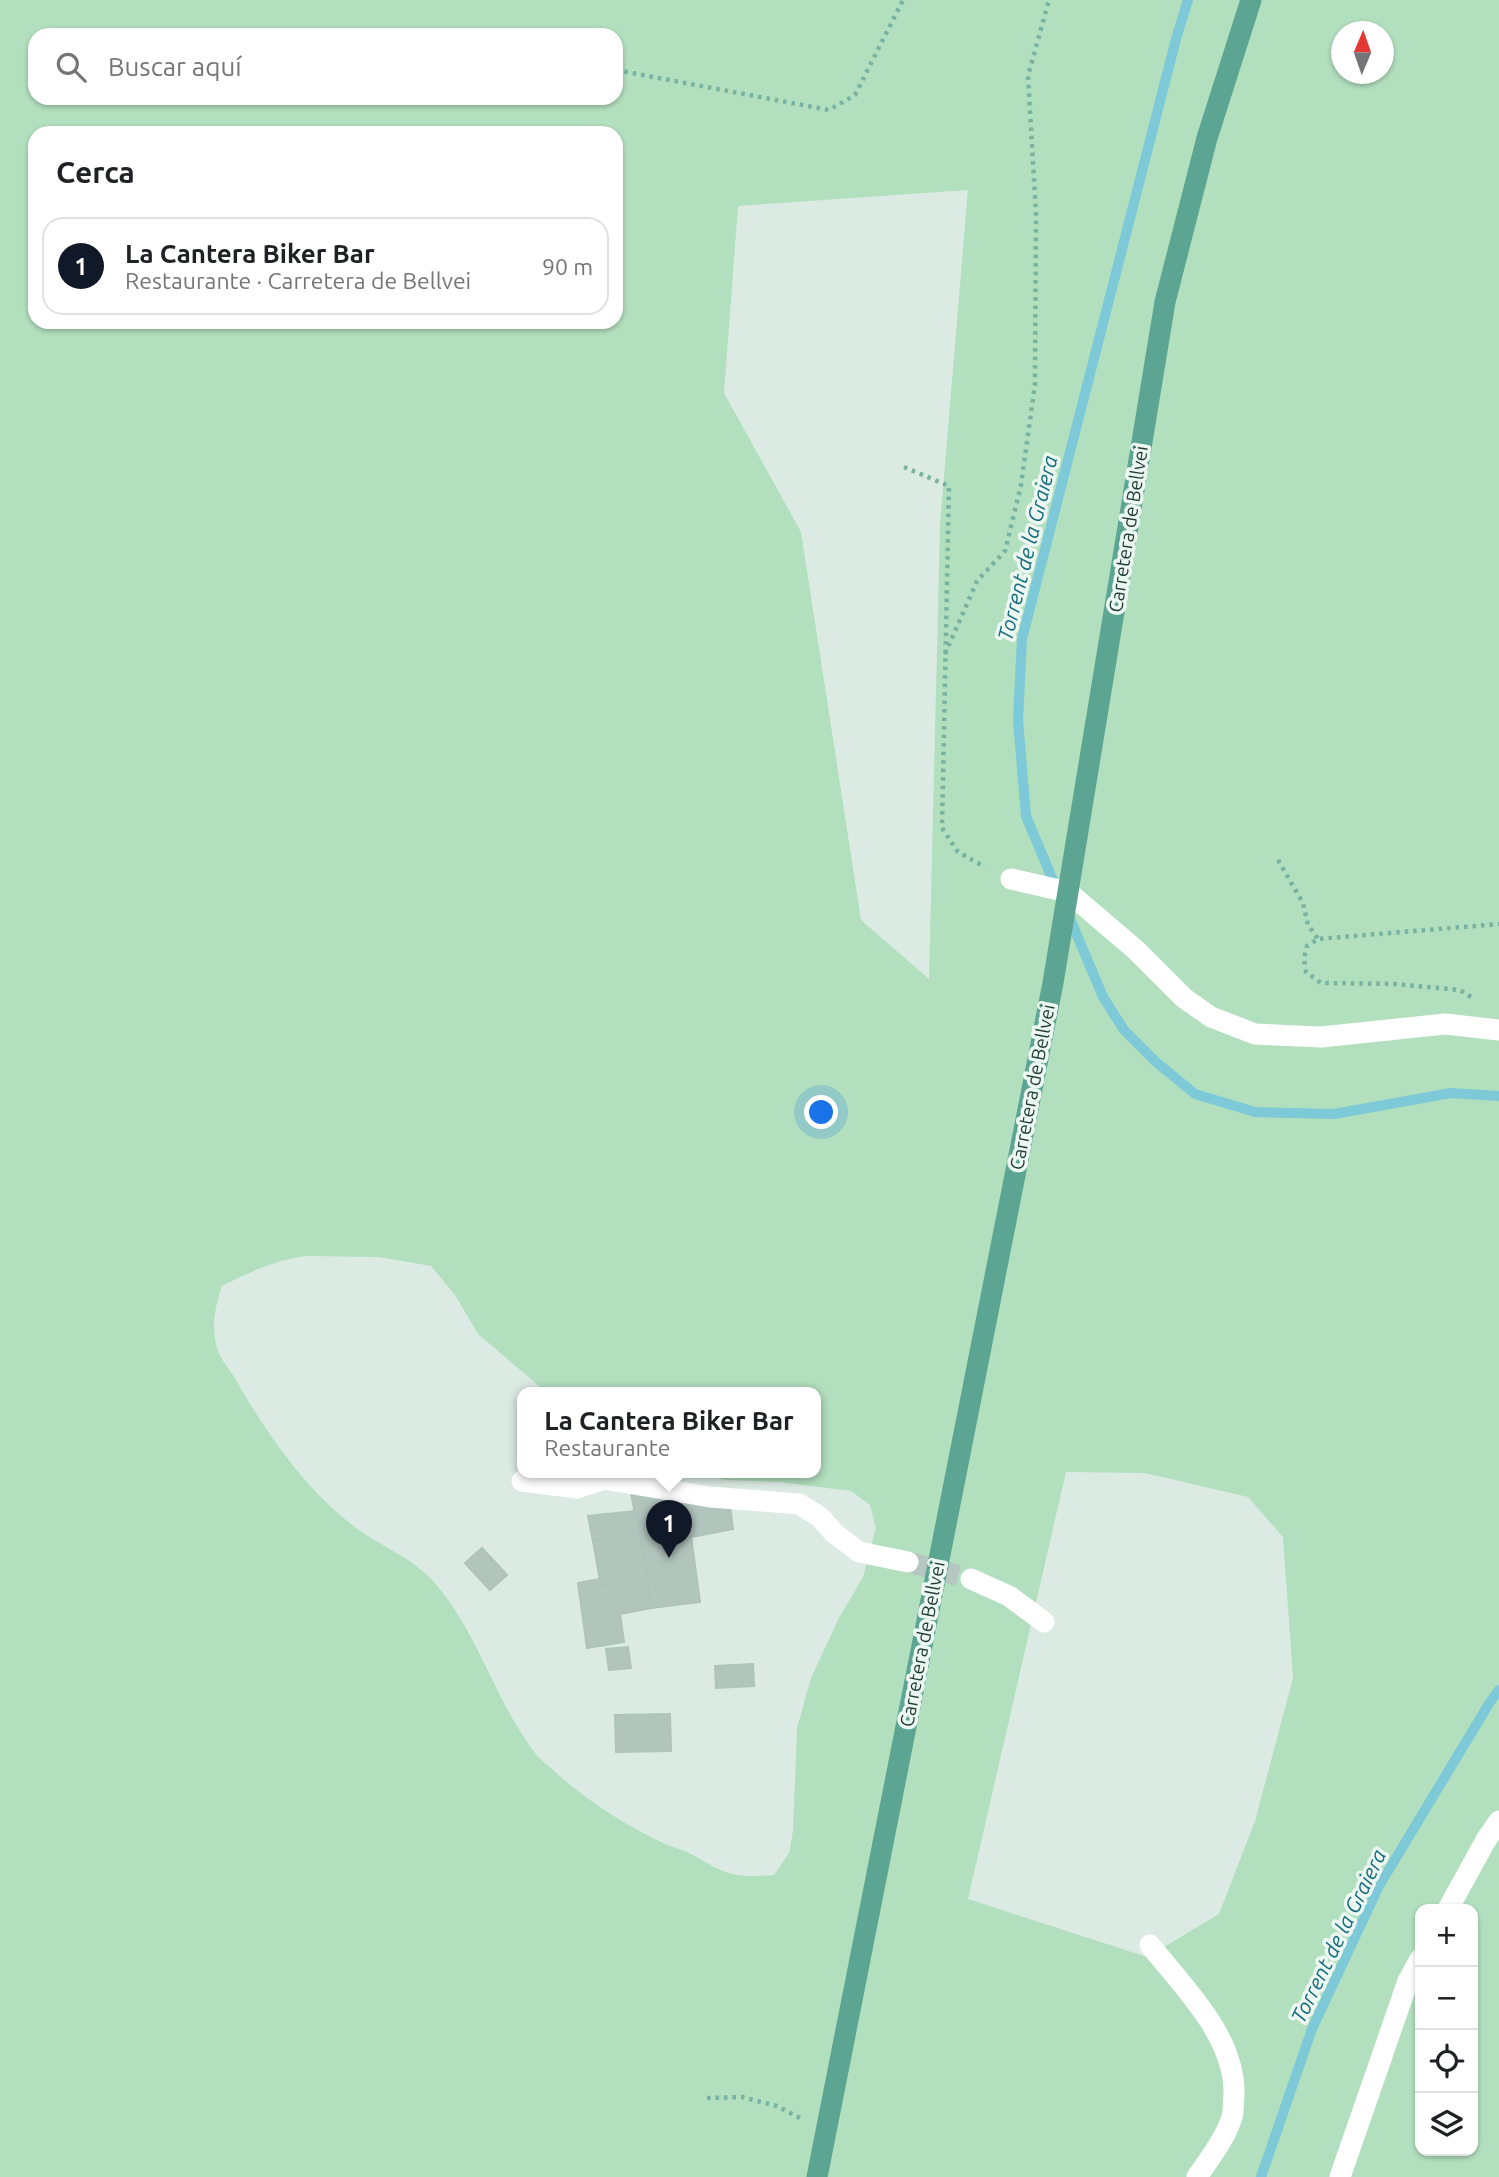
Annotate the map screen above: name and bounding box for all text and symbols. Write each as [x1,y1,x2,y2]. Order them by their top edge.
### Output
north arrow [1331,21,1394,84]
search box [28,28,623,105]
icon: search [52,48,90,86]
text: Buscar aquí [108,52,242,81]
text: Cerca [56,155,135,189]
text: La Cantera Biker Bar [125,239,375,268]
text: 1 [75,254,87,279]
text: 90 m [542,254,593,279]
text: Restaurante · Carretera de Bellvei [125,268,471,293]
street label: Carretera de Bellvei [1104,444,1152,614]
water label: Torrent de la Graiera [992,453,1062,643]
street label: Carretera de Bellvei [1005,1002,1059,1172]
your location [804,1095,838,1129]
popup [517,1387,821,1478]
text: La Cantera Biker Bar [544,1406,794,1435]
text: Restaurante [544,1435,670,1460]
pin: 1 [646,1500,692,1558]
street label: Carretera de Bellvei [895,1559,949,1729]
water label: Torrent de la Graiera [1286,1845,1390,2027]
map controls [1415,1904,1478,2156]
button: + [1415,1904,1478,1967]
button: − [1415,1967,1478,2030]
button: locate [1415,2030,1478,2093]
button: layers [1415,2093,1478,2156]

